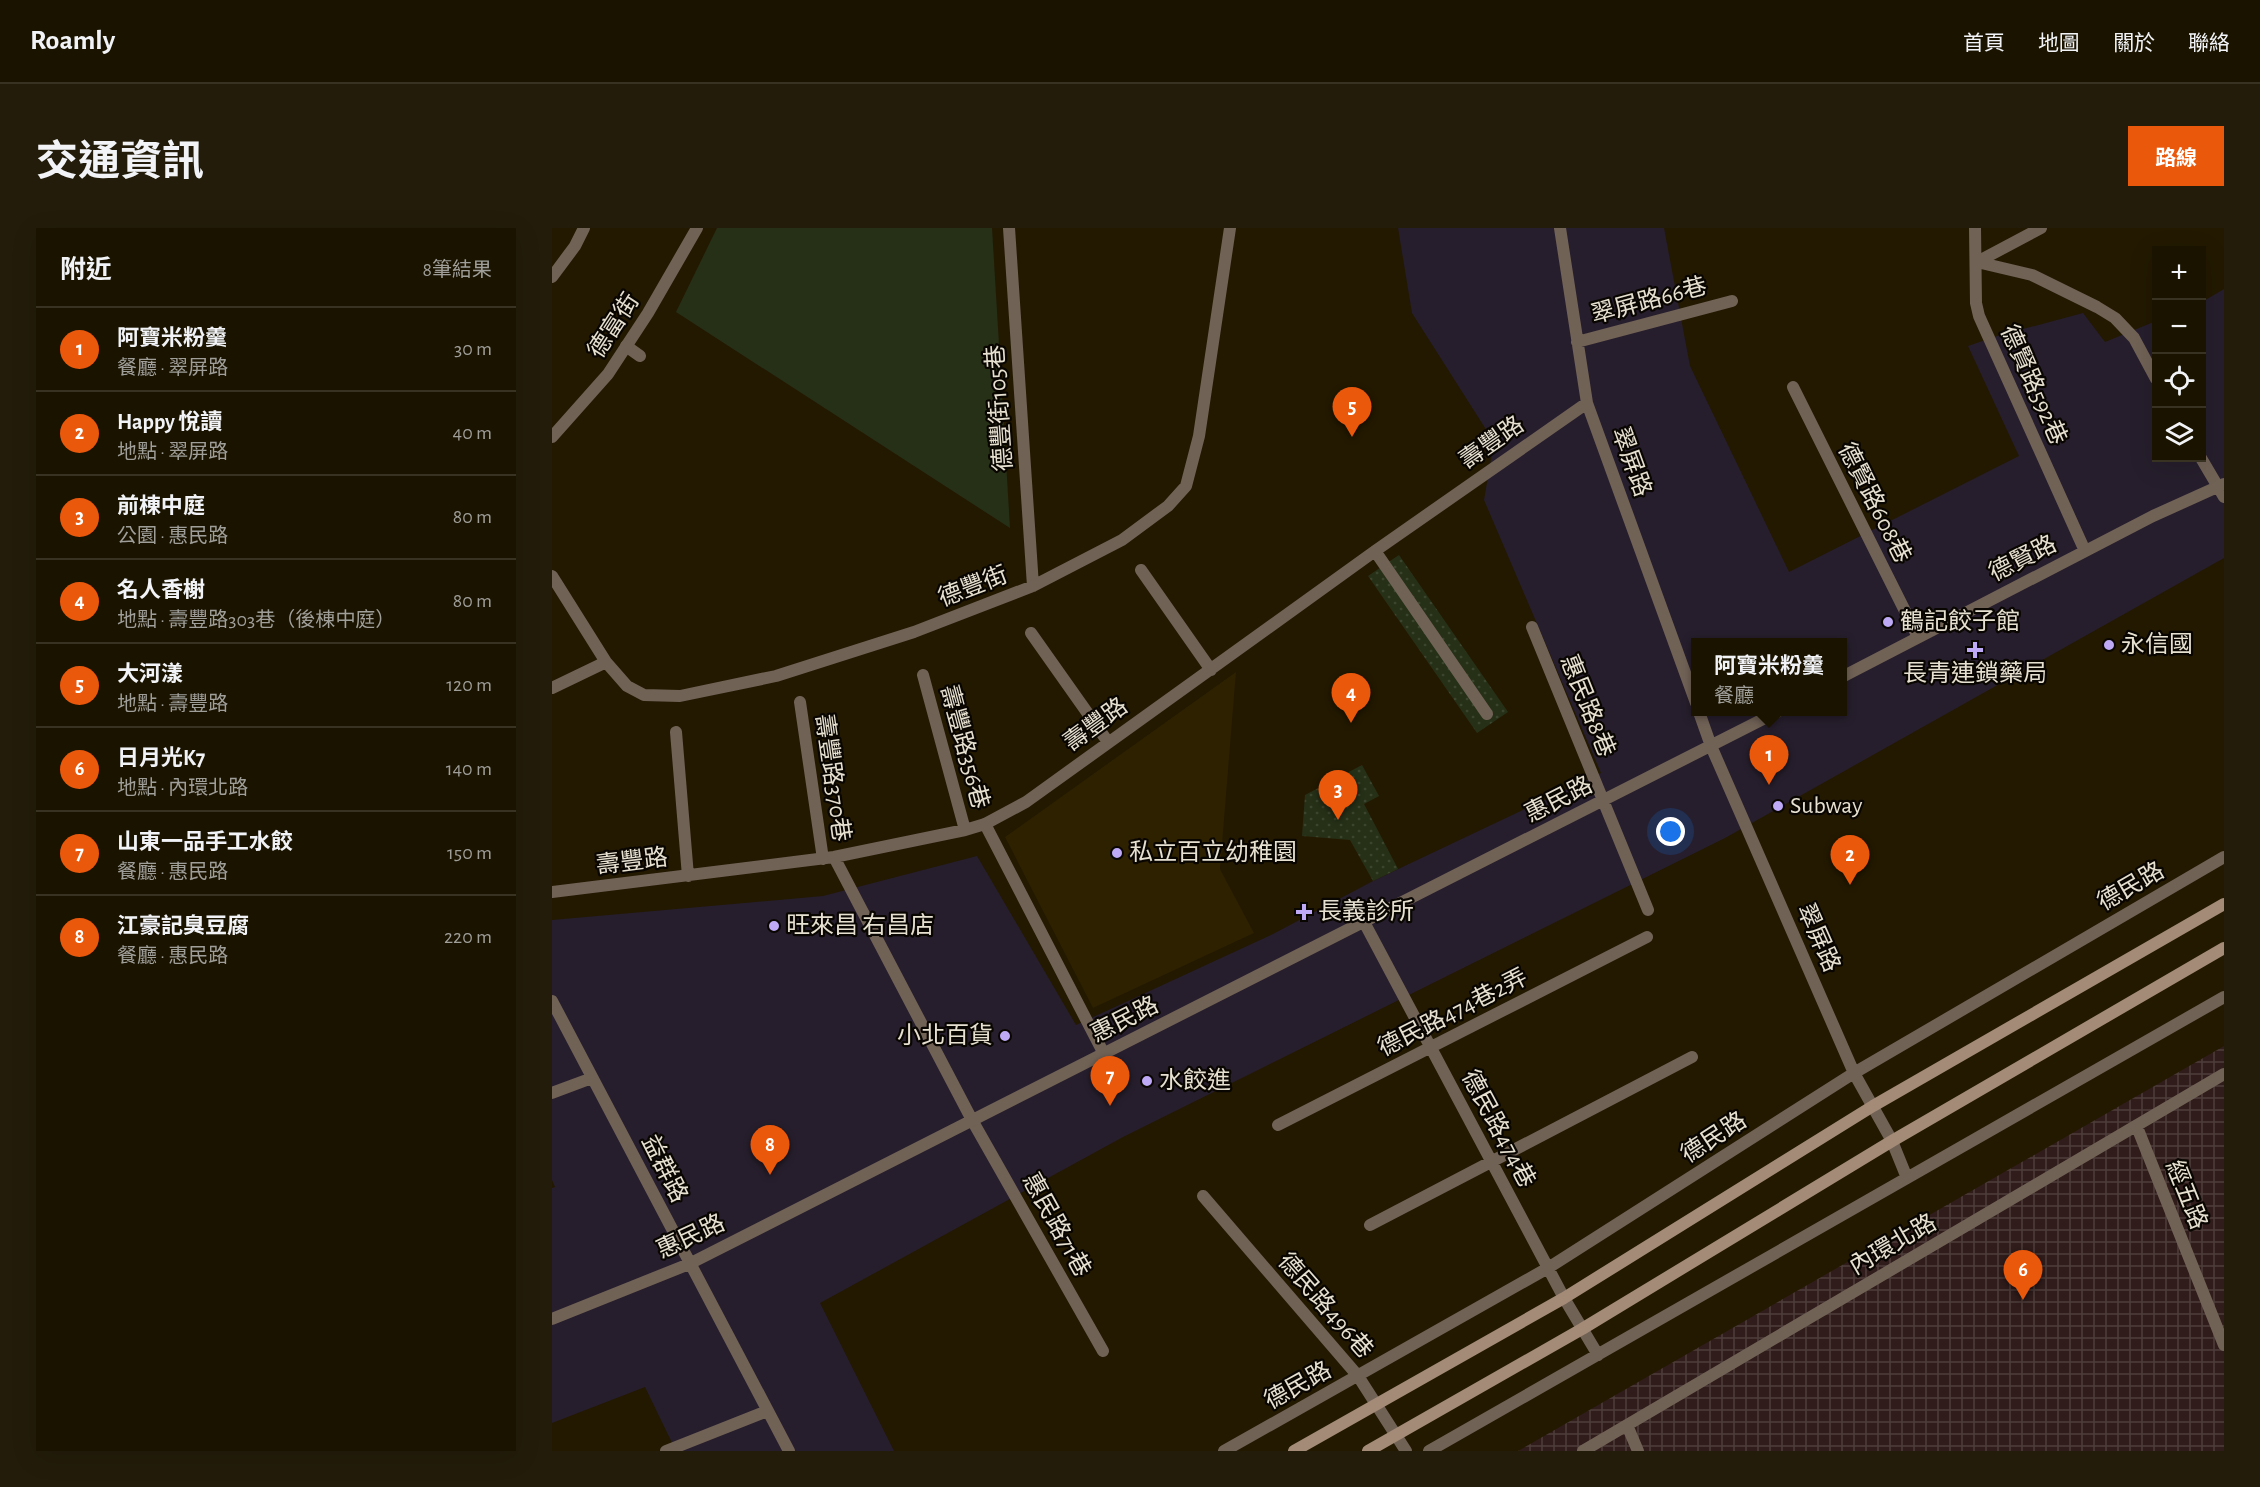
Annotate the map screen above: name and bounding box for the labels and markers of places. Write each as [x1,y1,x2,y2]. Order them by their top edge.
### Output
pin: 5 [1332,388,1372,437]
place label: 鶴記餃子館 [1900,608,2020,634]
marker: 鶴記餃子館 [1881,615,1895,629]
place label: 永信國 [2121,632,2193,657]
marker: 永信國 [2102,638,2116,652]
marker: 長青連鎖藥局 [1968,643,1982,657]
place label: 長青連鎖藥局 [1903,660,2047,686]
pin: 4 [1332,674,1370,723]
pin: 1 [1750,736,1788,785]
pin: 3 [1318,770,1358,820]
place label: Subway [1790,794,1862,818]
marker: Subway [1771,799,1785,813]
pin: 2 [1830,836,1870,885]
place label: 私立百立幼稚園 [1129,839,1297,865]
marker: 私立百立幼稚園 [1110,846,1124,860]
place label: 長義診所 [1318,898,1414,924]
marker: 長義診所 [1295,903,1313,921]
place label: 旺來昌 右昌店 [786,912,934,938]
marker: 旺來昌 右昌店 [767,919,781,933]
place label: 小北百貨 [897,1022,993,1048]
marker: 小北百貨 [998,1029,1012,1043]
pin: 7 [1090,1056,1130,1106]
place label: 水餃進 [1159,1067,1231,1093]
marker: 水餃進 [1140,1074,1154,1088]
pin: 8 [750,1126,790,1175]
pin: 6 [2004,1250,2042,1300]

